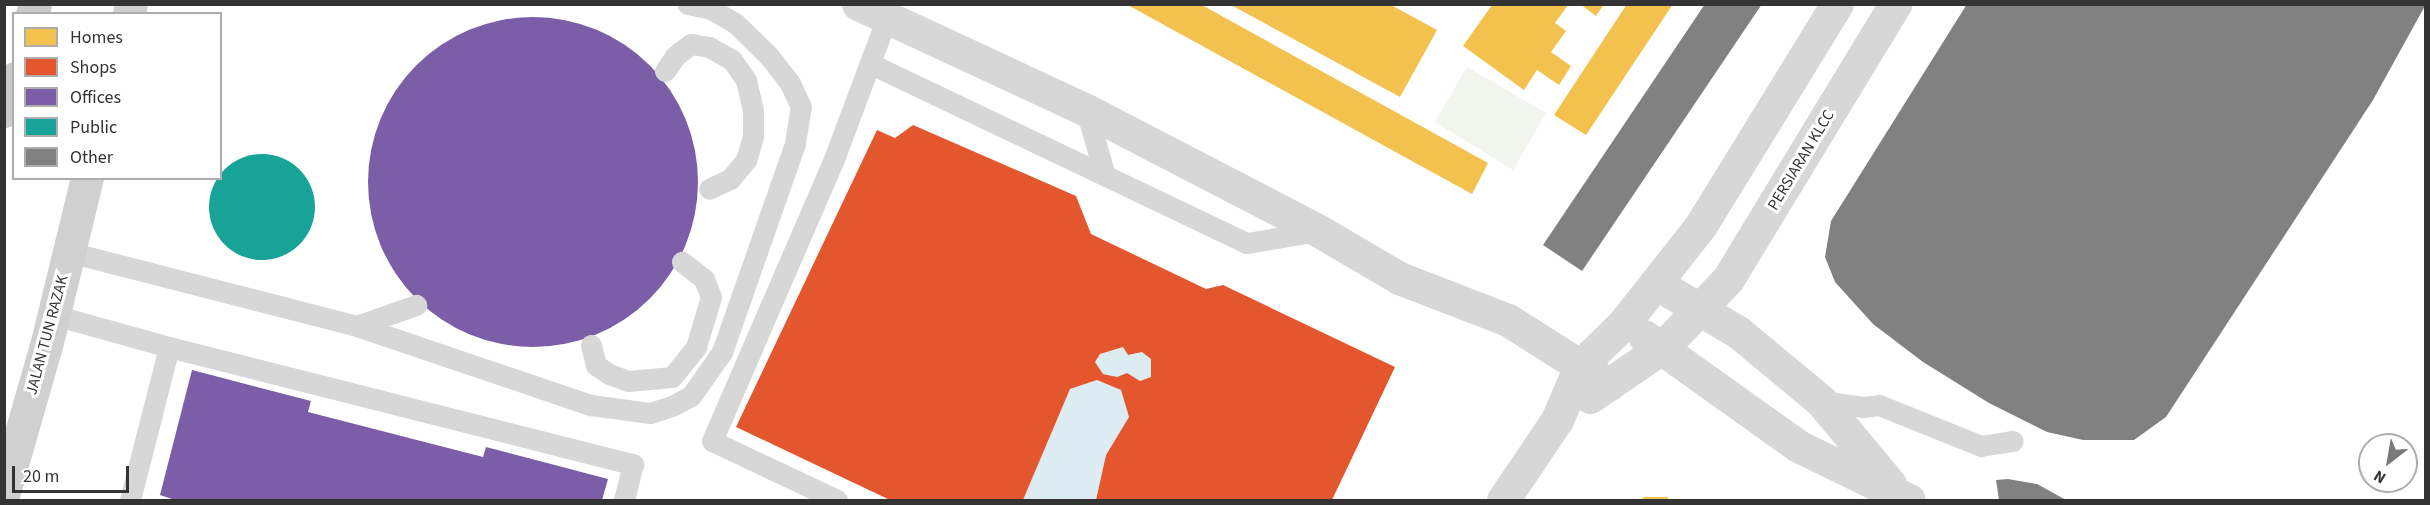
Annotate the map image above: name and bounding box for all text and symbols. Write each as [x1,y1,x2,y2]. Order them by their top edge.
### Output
legend [12,12,222,180]
text: Homes [70,25,123,50]
text: Shops [70,55,117,80]
text: Offices [70,85,121,110]
street label: PERSIARAN KLCC [1764,106,1838,214]
text: Public [70,115,117,140]
text: Other [70,145,113,170]
street label: JALAN TUN RAZAK [22,273,72,397]
north arrow [2358,433,2418,493]
scale bar [15,454,132,492]
text: 20 m [23,464,59,489]
text: N [2370,465,2390,489]

